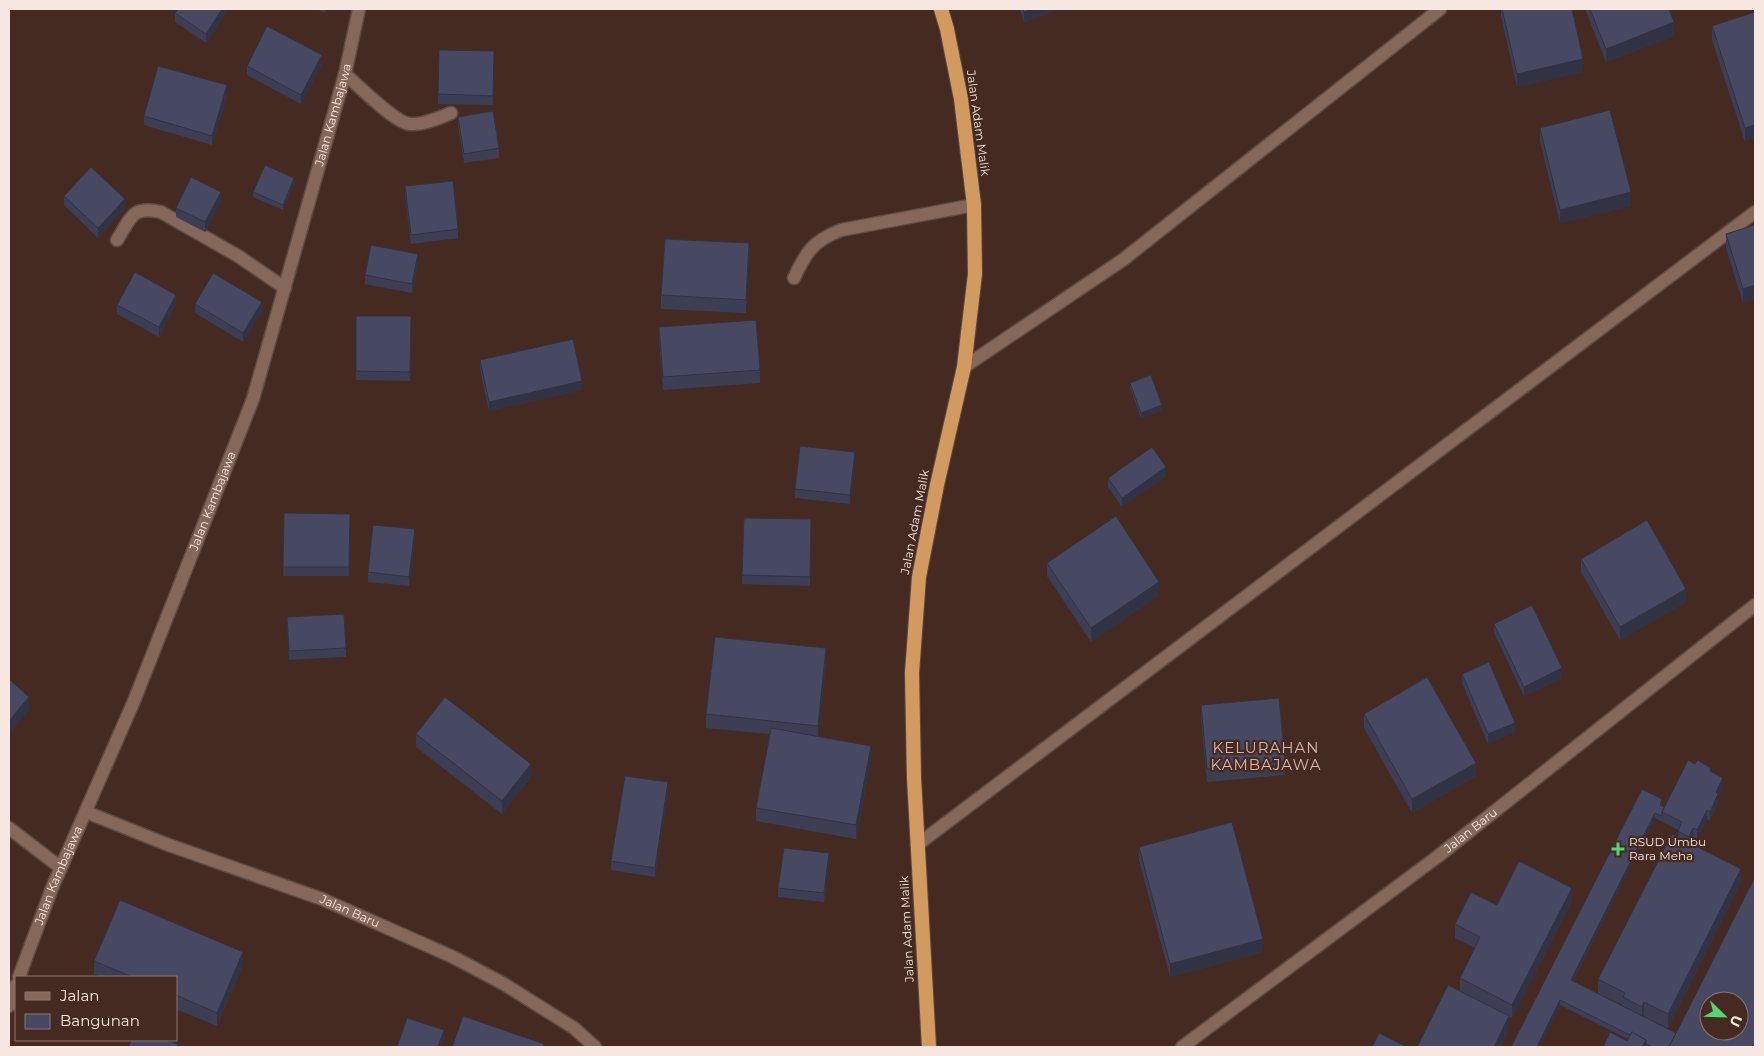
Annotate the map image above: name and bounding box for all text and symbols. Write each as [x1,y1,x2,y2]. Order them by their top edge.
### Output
street label: Jalan Kambajawa [311,62,354,169]
street label: Jalan Adam Malik [964,68,993,178]
street label: Jalan Kambajawa [186,449,239,554]
street label: Jalan Adam Malik [897,467,932,577]
district label: KELURAHAN KAMBAJAWA [1211,738,1321,774]
street label: Jalan Baru [1440,804,1500,856]
street label: Jalan Kambajawa [31,823,85,928]
place label: RSUD Umbu Rara Meha [1629,834,1706,863]
marker: RSUD Umbu Rara Meha [1611,842,1625,856]
street label: Jalan Adam Malik [896,875,917,984]
street label: Jalan Baru [317,891,382,931]
legend [15,976,178,1041]
text: Jalan [59,986,99,1005]
north arrow [1699,991,1749,1041]
text: Bangunan [60,1011,140,1030]
text: U [1726,1012,1746,1030]

